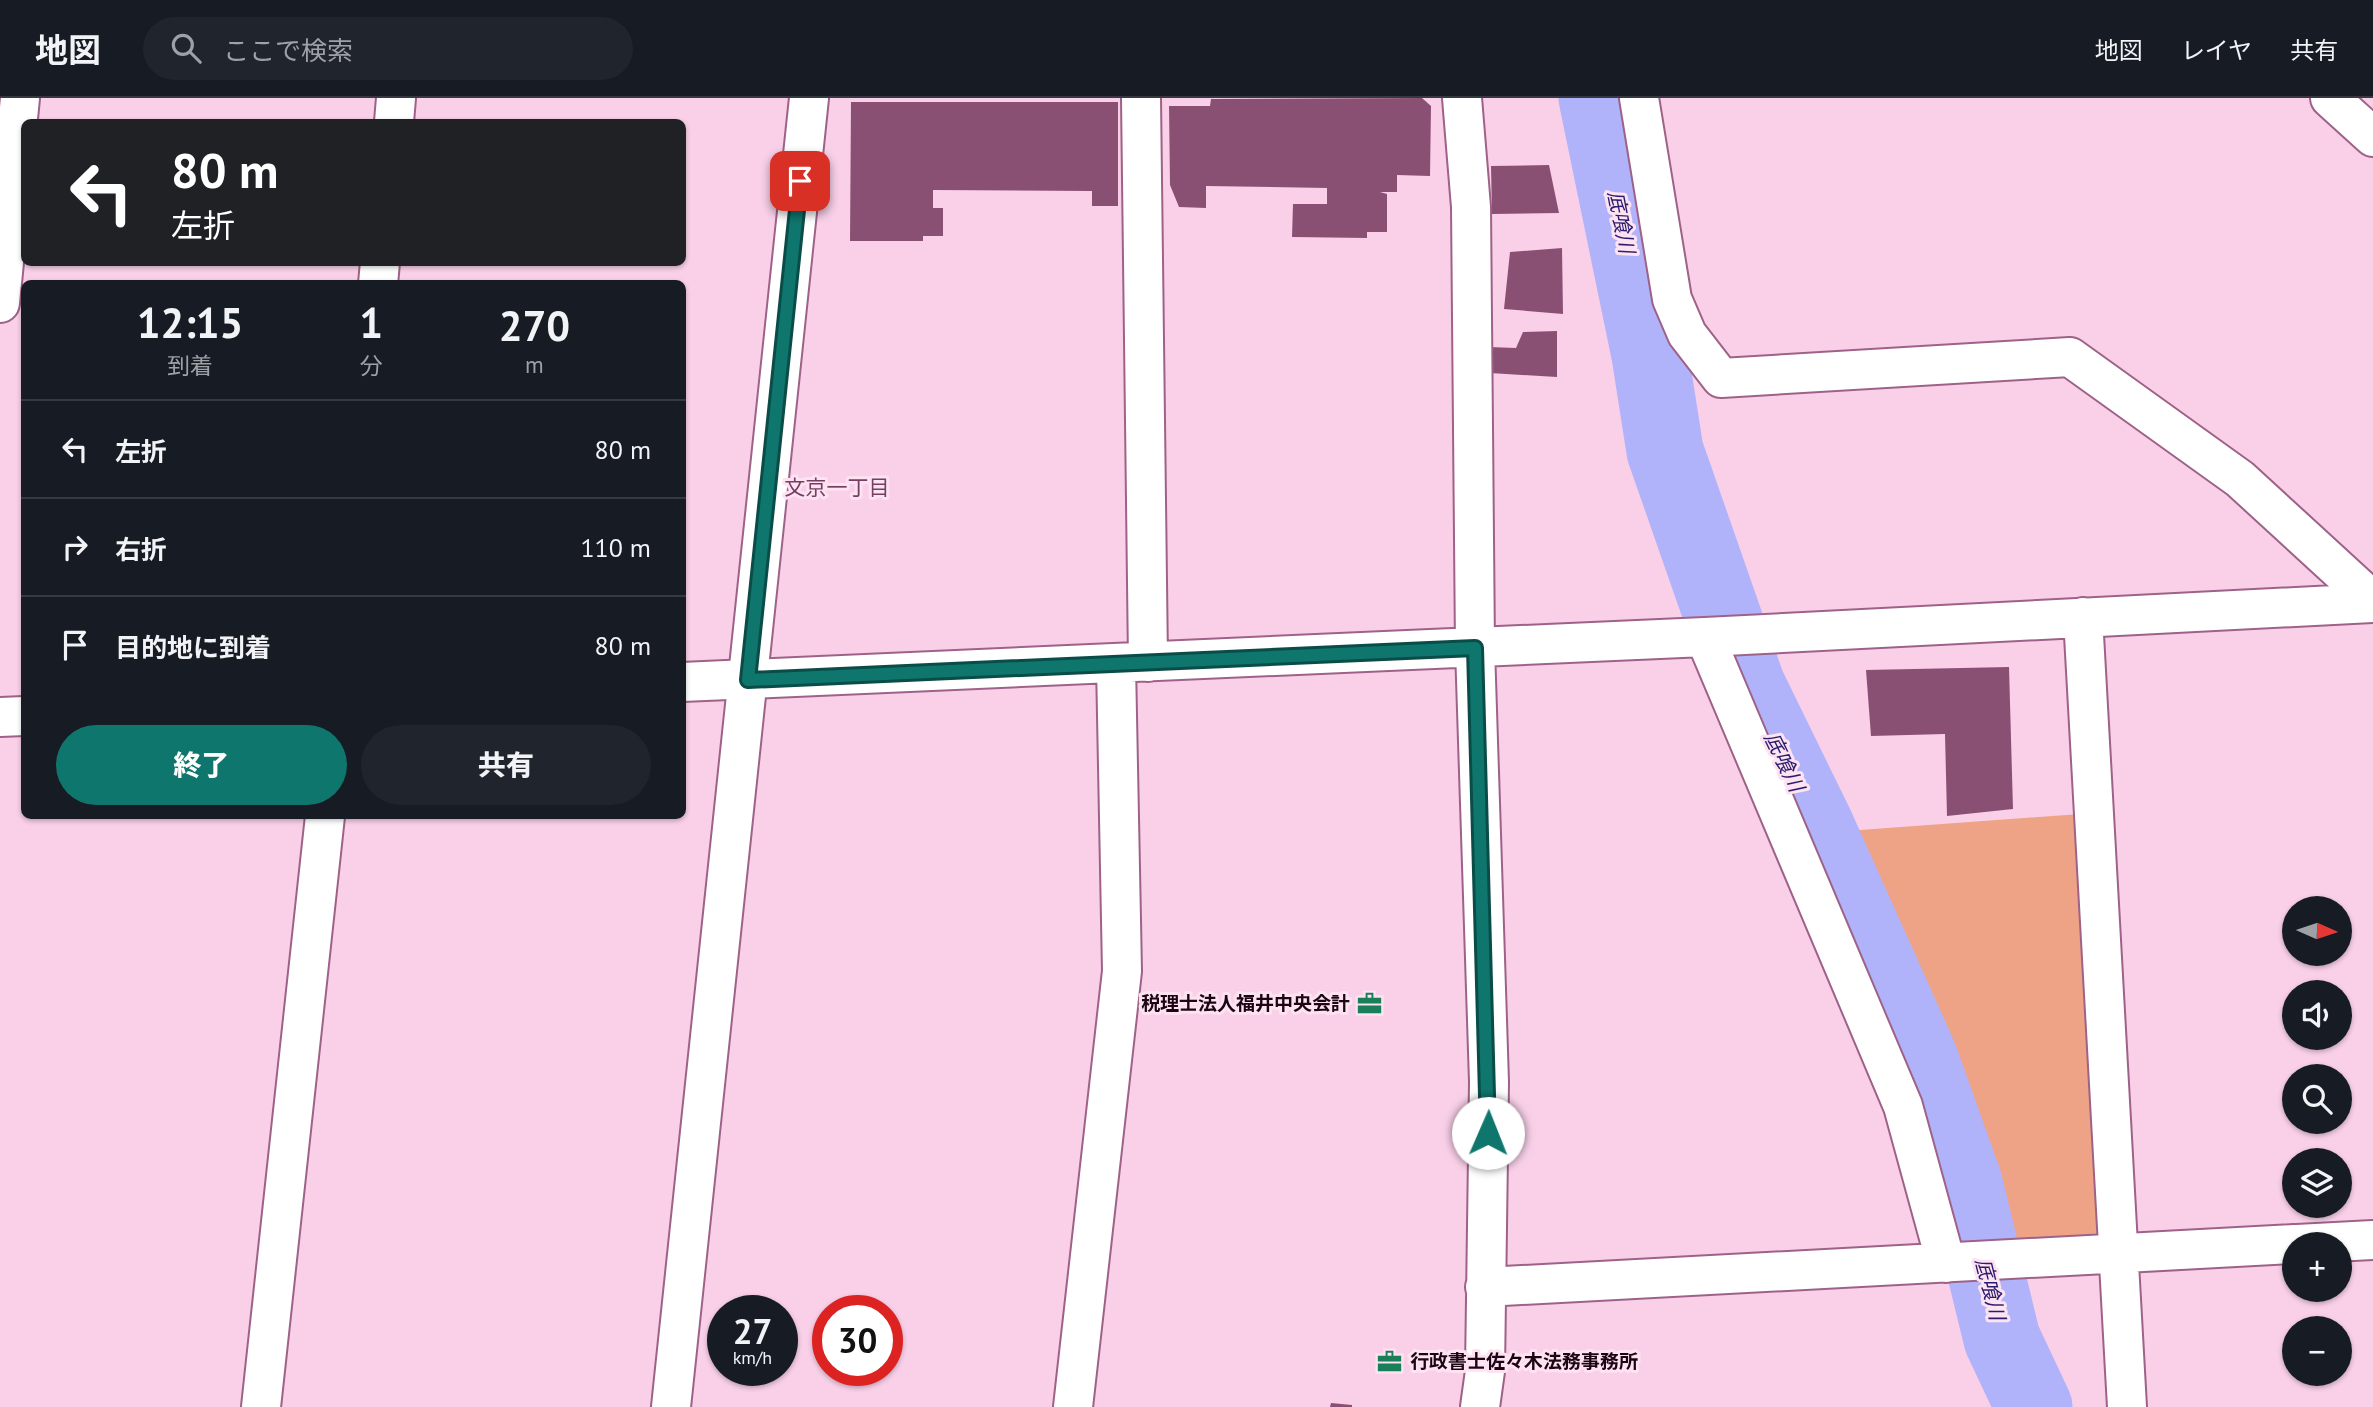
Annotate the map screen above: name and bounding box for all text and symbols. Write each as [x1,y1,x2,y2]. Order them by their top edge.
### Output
search box [143,17,633,80]
text: 地図 [35,28,101,71]
icon: search [167,29,205,67]
text: ここで検索 [223,34,353,67]
text: 地図 [2095,35,2143,66]
text: レイヤ [2181,35,2252,66]
text: 共有 [2290,35,2338,66]
text: 80 m [171,138,278,202]
icon: left [56,147,147,238]
pin [770,151,830,211]
icon: arrive [781,162,819,200]
water label: 底喰川 [1602,188,1641,257]
text: 左折 [171,204,235,246]
text: 12:15 [137,295,243,350]
text: 1 [359,295,383,350]
text: 270 [499,298,570,353]
text: m [525,350,544,379]
text: 到着 [167,351,213,380]
text: 分 [360,351,383,380]
icon: left [56,430,94,468]
text: 80 m [595,433,651,466]
text: 左折 [115,435,167,468]
district label: 文京一丁目 [785,474,890,501]
icon: right [56,528,94,566]
text: 110 m [580,531,651,564]
text: 右折 [115,533,167,566]
icon: arrive [56,626,94,664]
text: 80 m [595,629,651,662]
text: 目的地に到着 [115,631,271,664]
button: 終了 [56,725,347,805]
button: 共有 [361,725,651,805]
water label: 底喰川 [1759,728,1811,798]
north arrow [2282,896,2352,966]
map controls [2282,896,2352,1386]
button: sound [2282,980,2352,1050]
office icon: 税理士法人福井中央会計 [1356,989,1384,1017]
place label: 税理士法人福井中央会計 [1141,991,1350,1015]
button: search [2282,1064,2352,1134]
position arrow [1451,1096,1525,1170]
button: layers [2282,1148,2352,1218]
button: + [2282,1232,2352,1302]
water label: 底喰川 [1970,1255,2012,1325]
speed limit sign: 30 [812,1295,903,1386]
text: 27 [733,1308,772,1354]
button: − [2282,1316,2352,1386]
text: km/h [733,1346,772,1369]
office icon: 行政書士佐々木法務事務所 [1376,1347,1404,1375]
place label: 行政書士佐々木法務事務所 [1410,1349,1638,1373]

